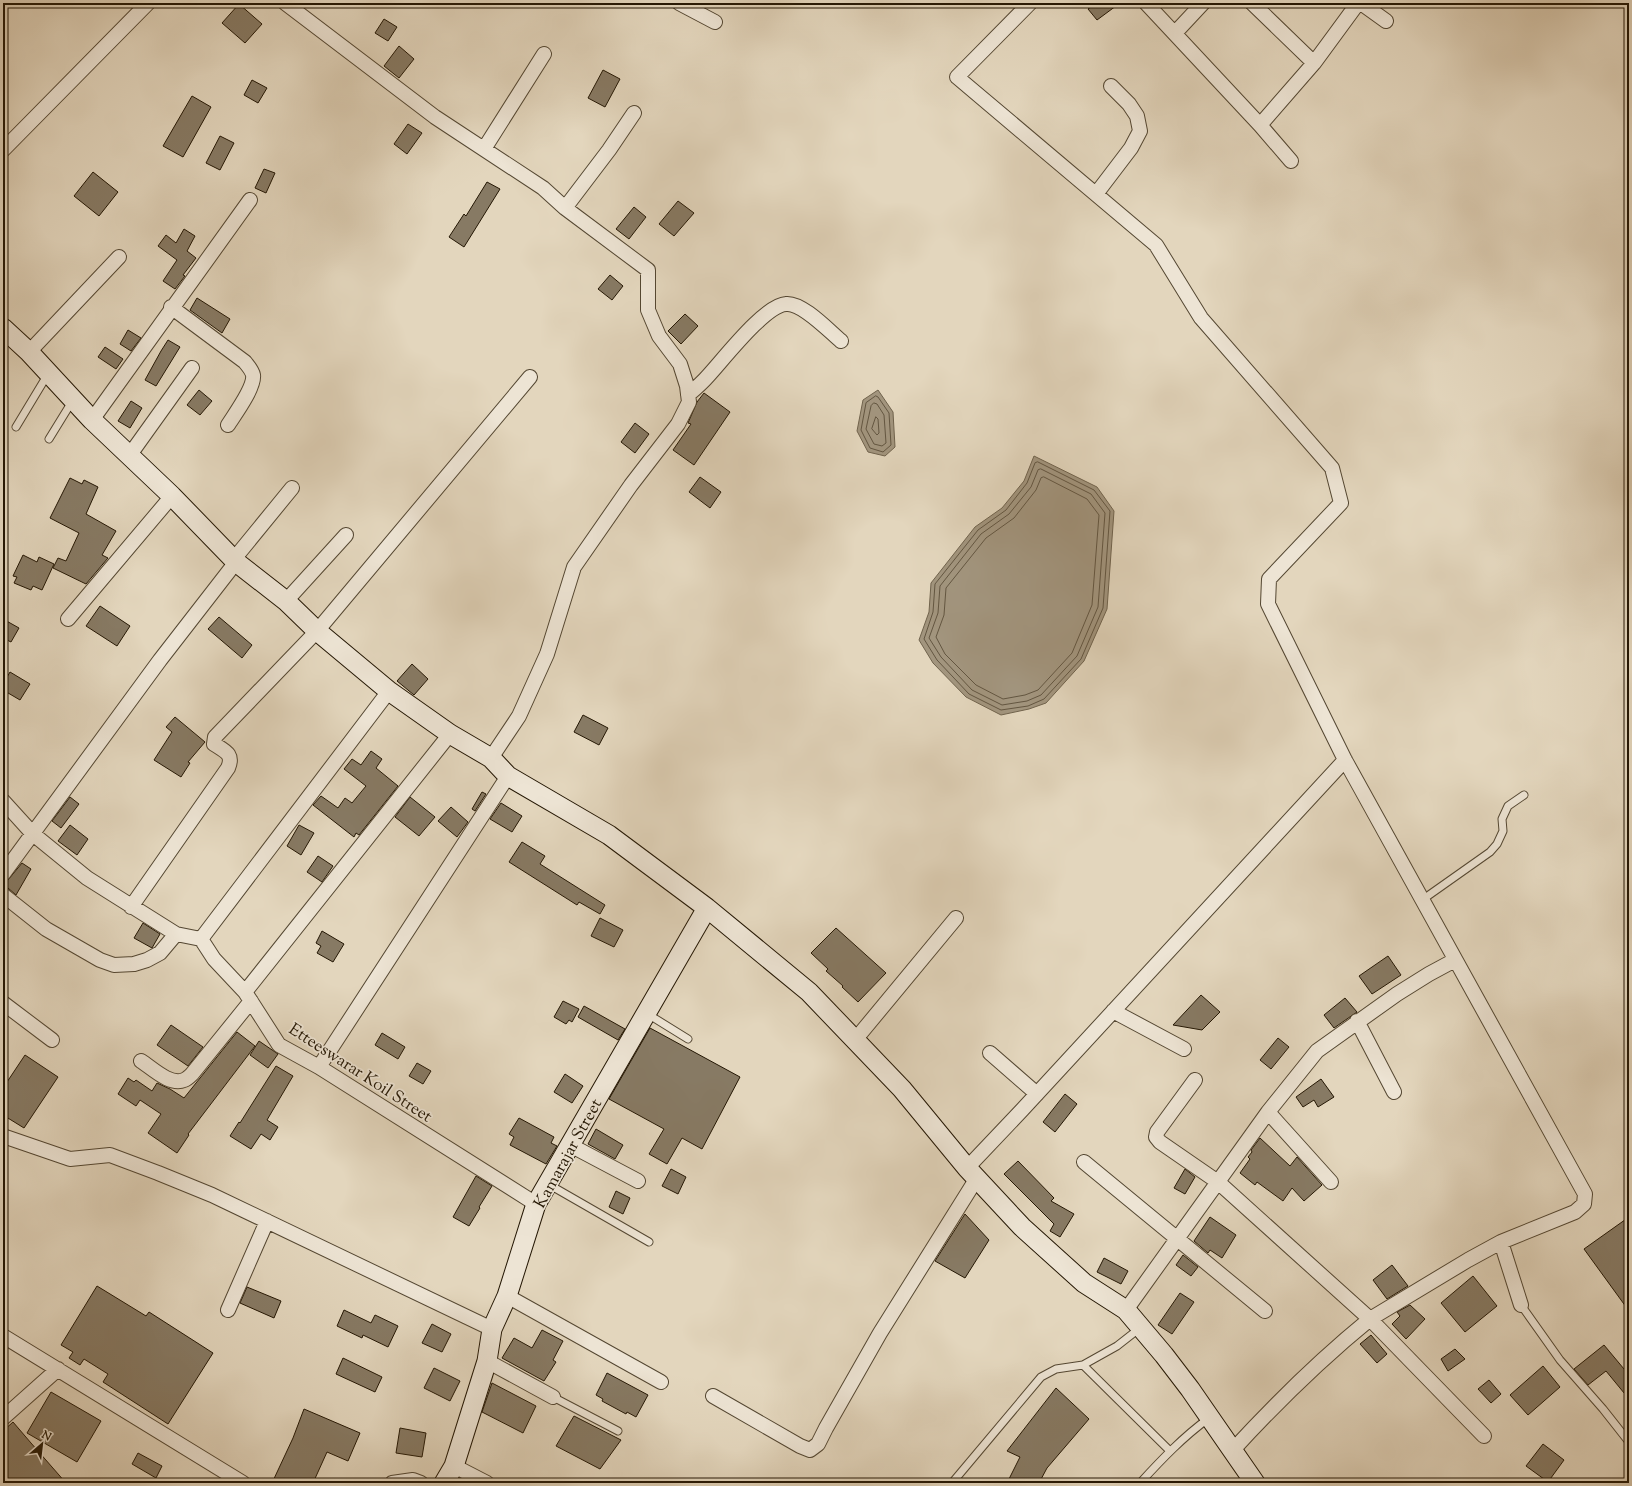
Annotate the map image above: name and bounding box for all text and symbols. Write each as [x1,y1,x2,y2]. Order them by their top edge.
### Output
street label: Etteeswarar Koil Street [283,1018,436,1129]
street label: Kamarajar Street [529,1095,609,1213]
north arrow [22,1424,62,1464]
text: N [38,1426,54,1445]

